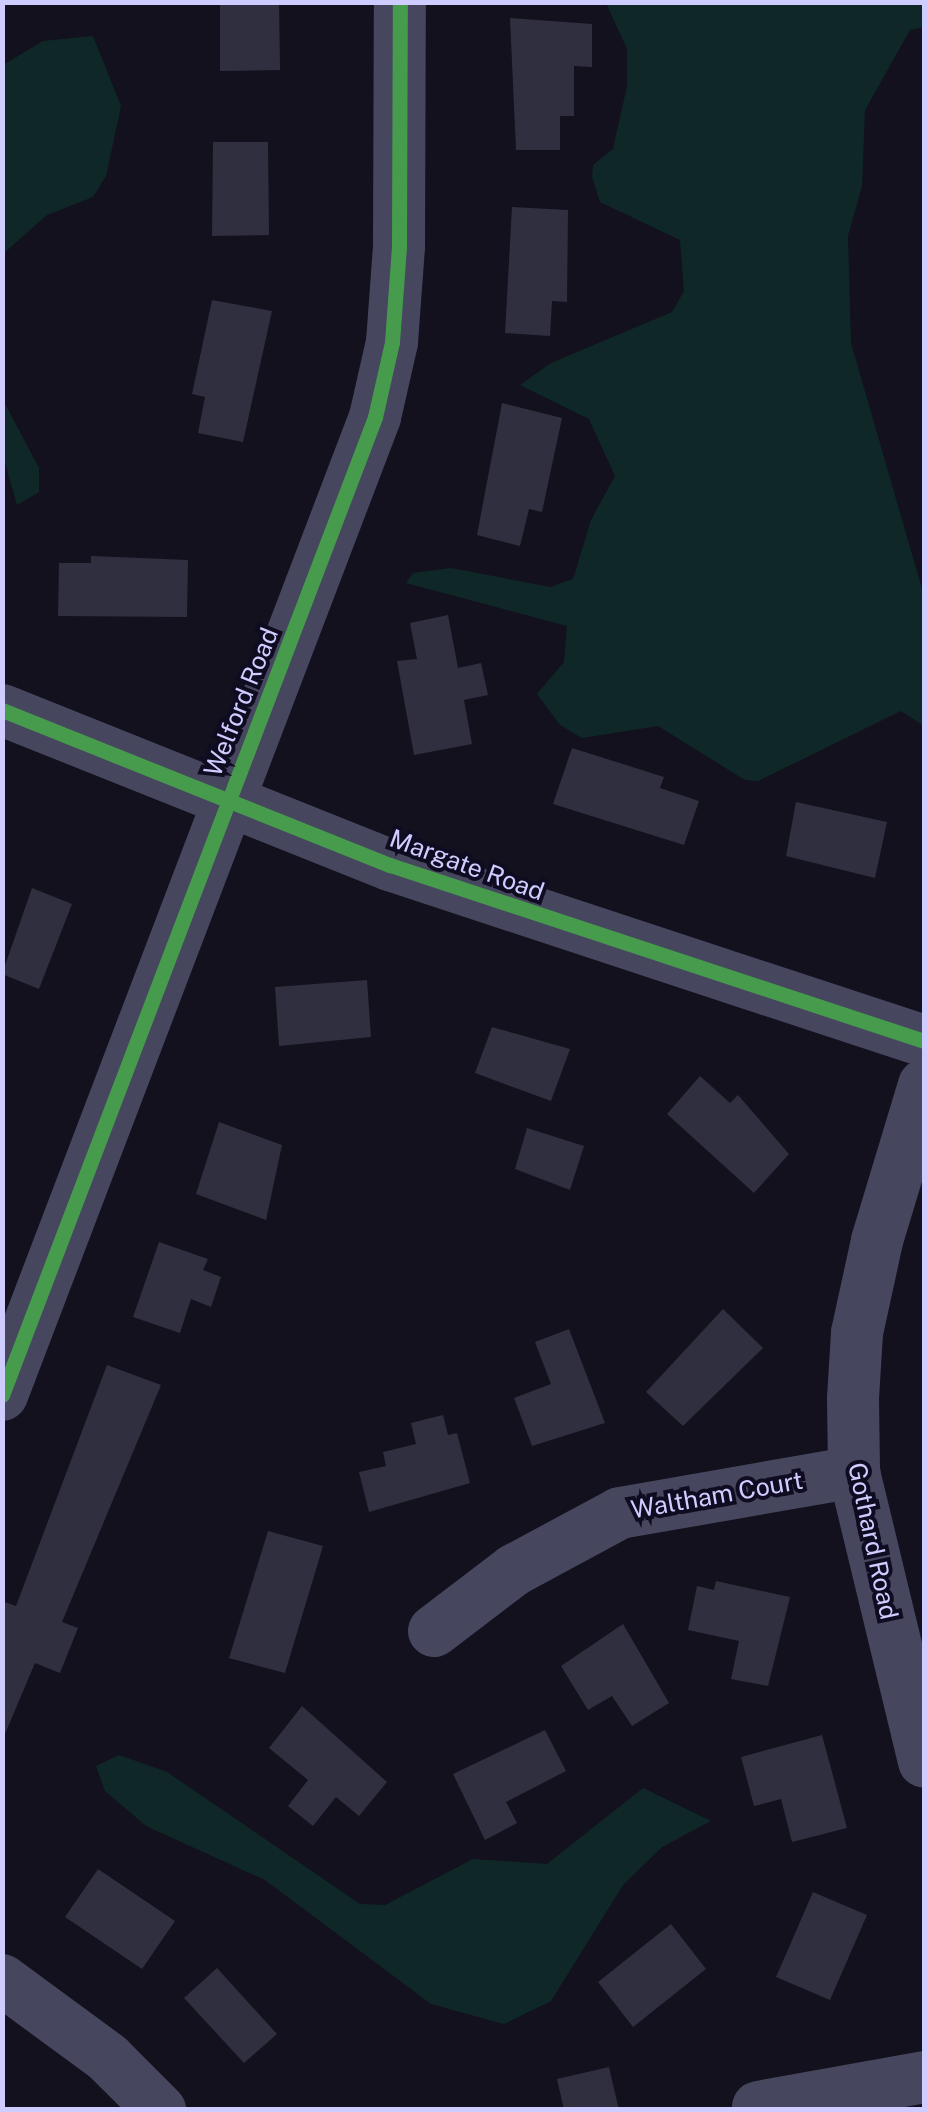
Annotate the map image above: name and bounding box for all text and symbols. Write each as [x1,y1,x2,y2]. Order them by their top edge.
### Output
street label: Welford Road [198,623,284,781]
street label: Margate Road [385,823,549,907]
street label: Gothard Road [842,1460,904,1622]
street label: Waltham Court [629,1465,805,1525]

